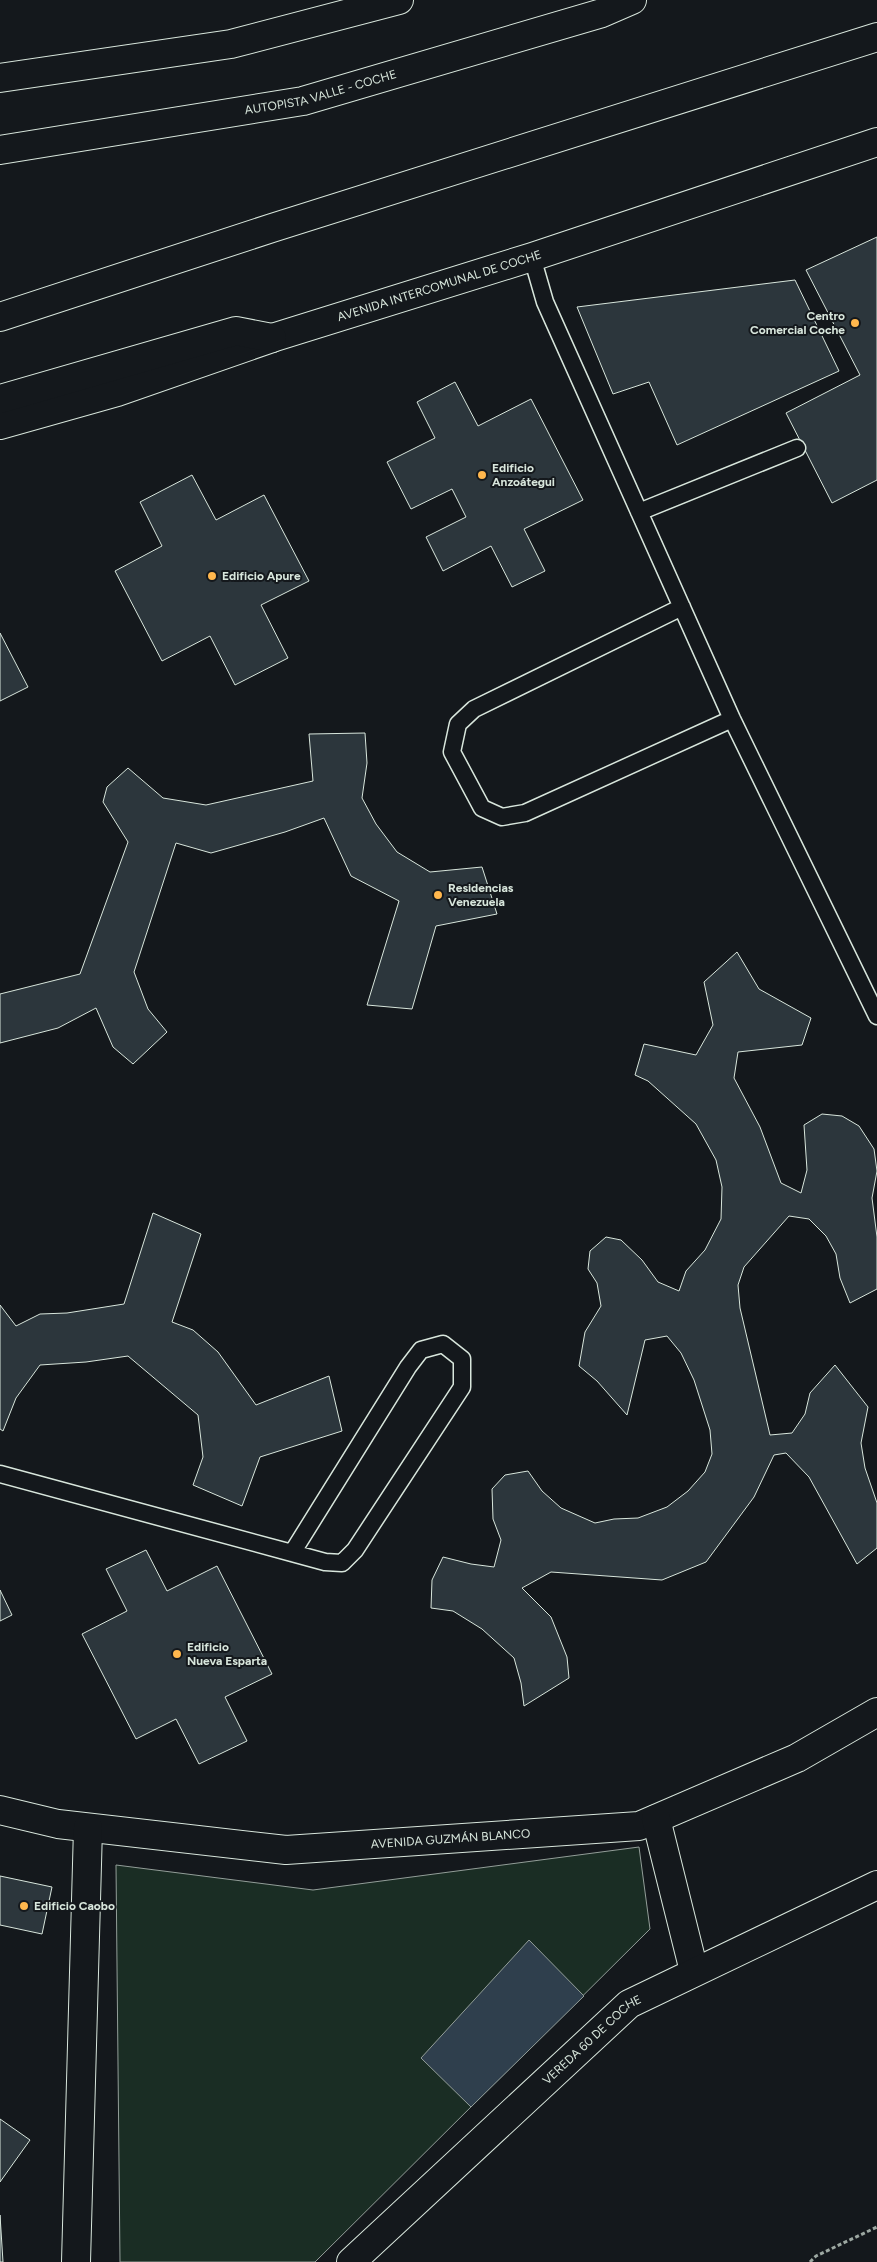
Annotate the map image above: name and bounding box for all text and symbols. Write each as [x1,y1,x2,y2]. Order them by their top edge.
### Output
street label: AUTOPISTA VALLE - COCHE [244,67,398,117]
street label: AVENIDA INTERCOMUNAL DE COCHE [336,247,543,324]
place label: Centro Comercial Coche [750,309,845,337]
marker: Centro Comercial Coche [849,317,861,329]
place label: Edificio Anzoátegui [492,461,555,489]
marker: Edificio Anzoátegui [476,469,488,481]
place label: Edificio Apure [222,569,301,583]
marker: Edificio Apure [206,570,218,582]
place label: Residencias Venezuela [448,881,514,909]
marker: Residencias Venezuela [432,889,444,901]
place label: Edificio Nueva Esparta [187,1640,267,1668]
marker: Edificio Nueva Esparta [171,1648,183,1660]
street label: AVENIDA GUZMÁN BLANCO [370,1826,531,1851]
place label: Edificio Caobo [34,1899,115,1913]
marker: Edificio Caobo [18,1900,30,1912]
street label: VEREDA 60 DE COCHE [540,1992,643,2088]

